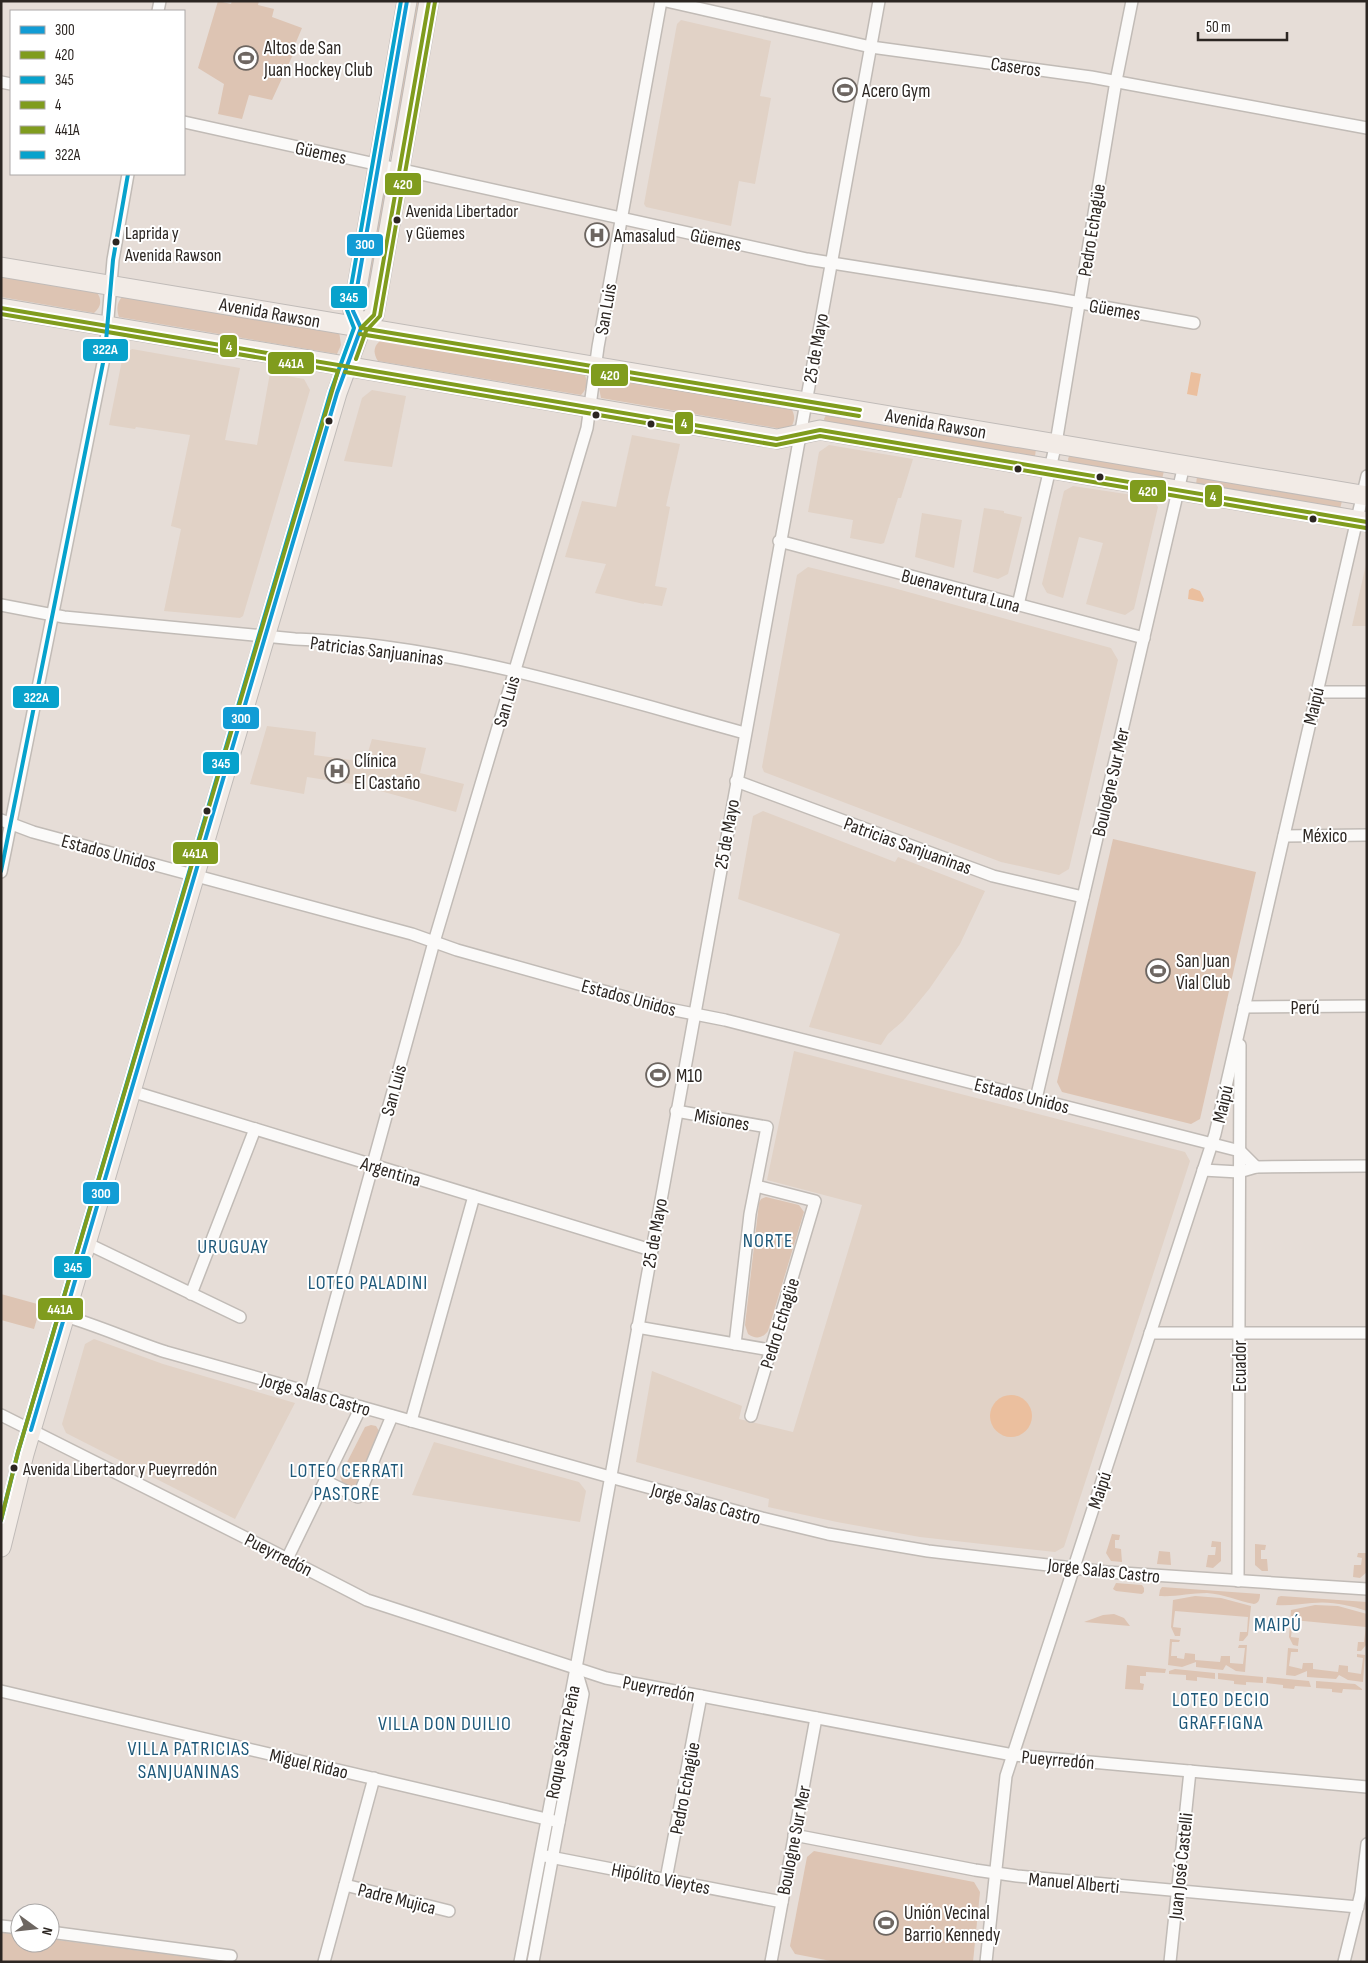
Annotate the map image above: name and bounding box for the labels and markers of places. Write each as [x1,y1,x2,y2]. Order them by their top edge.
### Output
place label: Altos de San Juan Hockey Club [263,37,373,82]
sports icon: Altos de San Juan Hockey Club [233,45,259,71]
sports icon: Acero Gym [832,77,858,103]
place label: Acero Gym [861,80,930,103]
place label: Avenida Libertador y Güemes [405,201,518,244]
marker: Avenida Libertador y Güemes [392,215,402,225]
hospital icon: Amasalud [584,222,610,248]
place label: Laprida y Avenida Rawson [124,223,222,266]
place label: Amasalud [613,225,675,248]
marker: Laprida y Avenida Rawson [111,237,121,247]
unlabelled marker [591,410,601,420]
unlabelled marker [324,416,334,426]
unlabelled marker [646,419,656,429]
unlabelled marker [1013,464,1023,474]
unlabelled marker [1095,472,1105,482]
unlabelled marker [1308,514,1318,524]
place label: Clínica El Castaño [354,750,420,795]
hospital icon: Clínica El Castaño [324,758,350,784]
unlabelled marker [202,806,212,816]
place label: San Juan Vial Club [1176,950,1231,995]
sports icon: San Juan Vial Club [1145,958,1171,984]
sports icon: M10 [645,1062,671,1088]
place label: M10 [676,1065,702,1088]
place label: Avenida Libertador y Pueyrredón [22,1459,217,1480]
marker: Avenida Libertador y Pueyrredón [9,1463,19,1473]
place label: Unión Vecinal Barrio Kennedy [904,1902,1001,1947]
sports icon: Unión Vecinal Barrio Kennedy [873,1910,899,1936]

